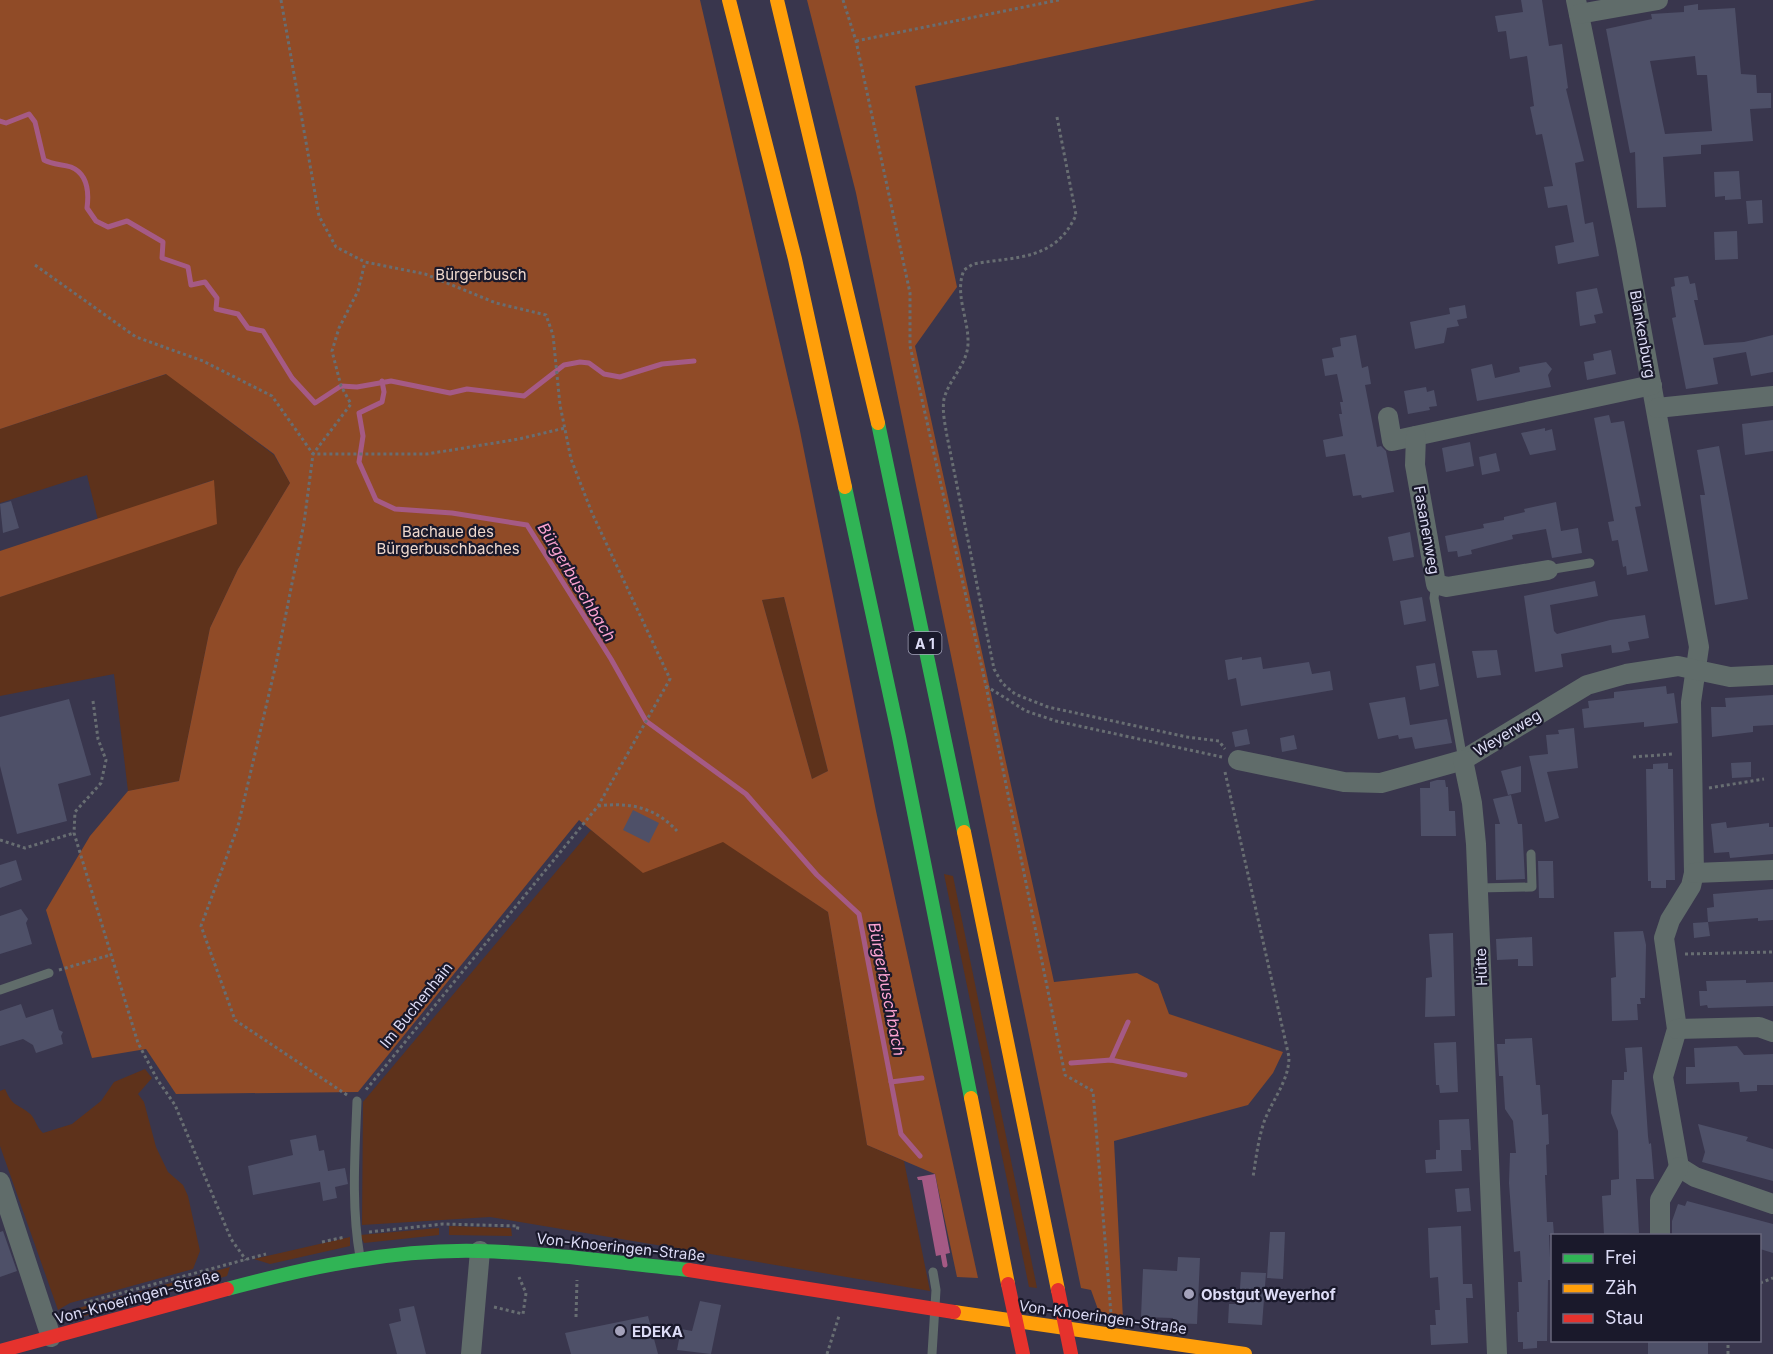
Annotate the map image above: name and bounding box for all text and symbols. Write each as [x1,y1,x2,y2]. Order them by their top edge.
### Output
park label: Bürgerbusch [435,265,527,284]
street label: Blankenburg [1626,289,1660,379]
street label: Fasanenweg [1410,484,1444,576]
water label: Bürgerbuschbach [534,519,620,645]
park label: Bachaue des Bürgerbuschbaches [376,522,520,558]
road number: A 1 [908,632,942,654]
street label: Weyerweg [1470,706,1544,760]
water label: Bürgerbuschbach [864,921,910,1057]
street label: Hütte [1471,948,1491,986]
street label: Im Buchenhain [376,958,456,1052]
street label: Von-Knoeringen-Straße [536,1229,706,1265]
legend [1551,1234,1761,1342]
text: Frei [1605,1247,1636,1268]
street label: Von-Knoeringen-Straße [53,1266,221,1328]
text: Zäh [1605,1277,1637,1298]
place label: Obstgut Weyerhof [1201,1285,1336,1304]
marker: Obstgut Weyerhof [1182,1287,1196,1301]
street label: Von-Knoeringen-Straße [1018,1296,1188,1338]
text: Stau [1605,1307,1643,1328]
place label: EDEKA [632,1322,683,1341]
marker: EDEKA [613,1324,627,1338]

